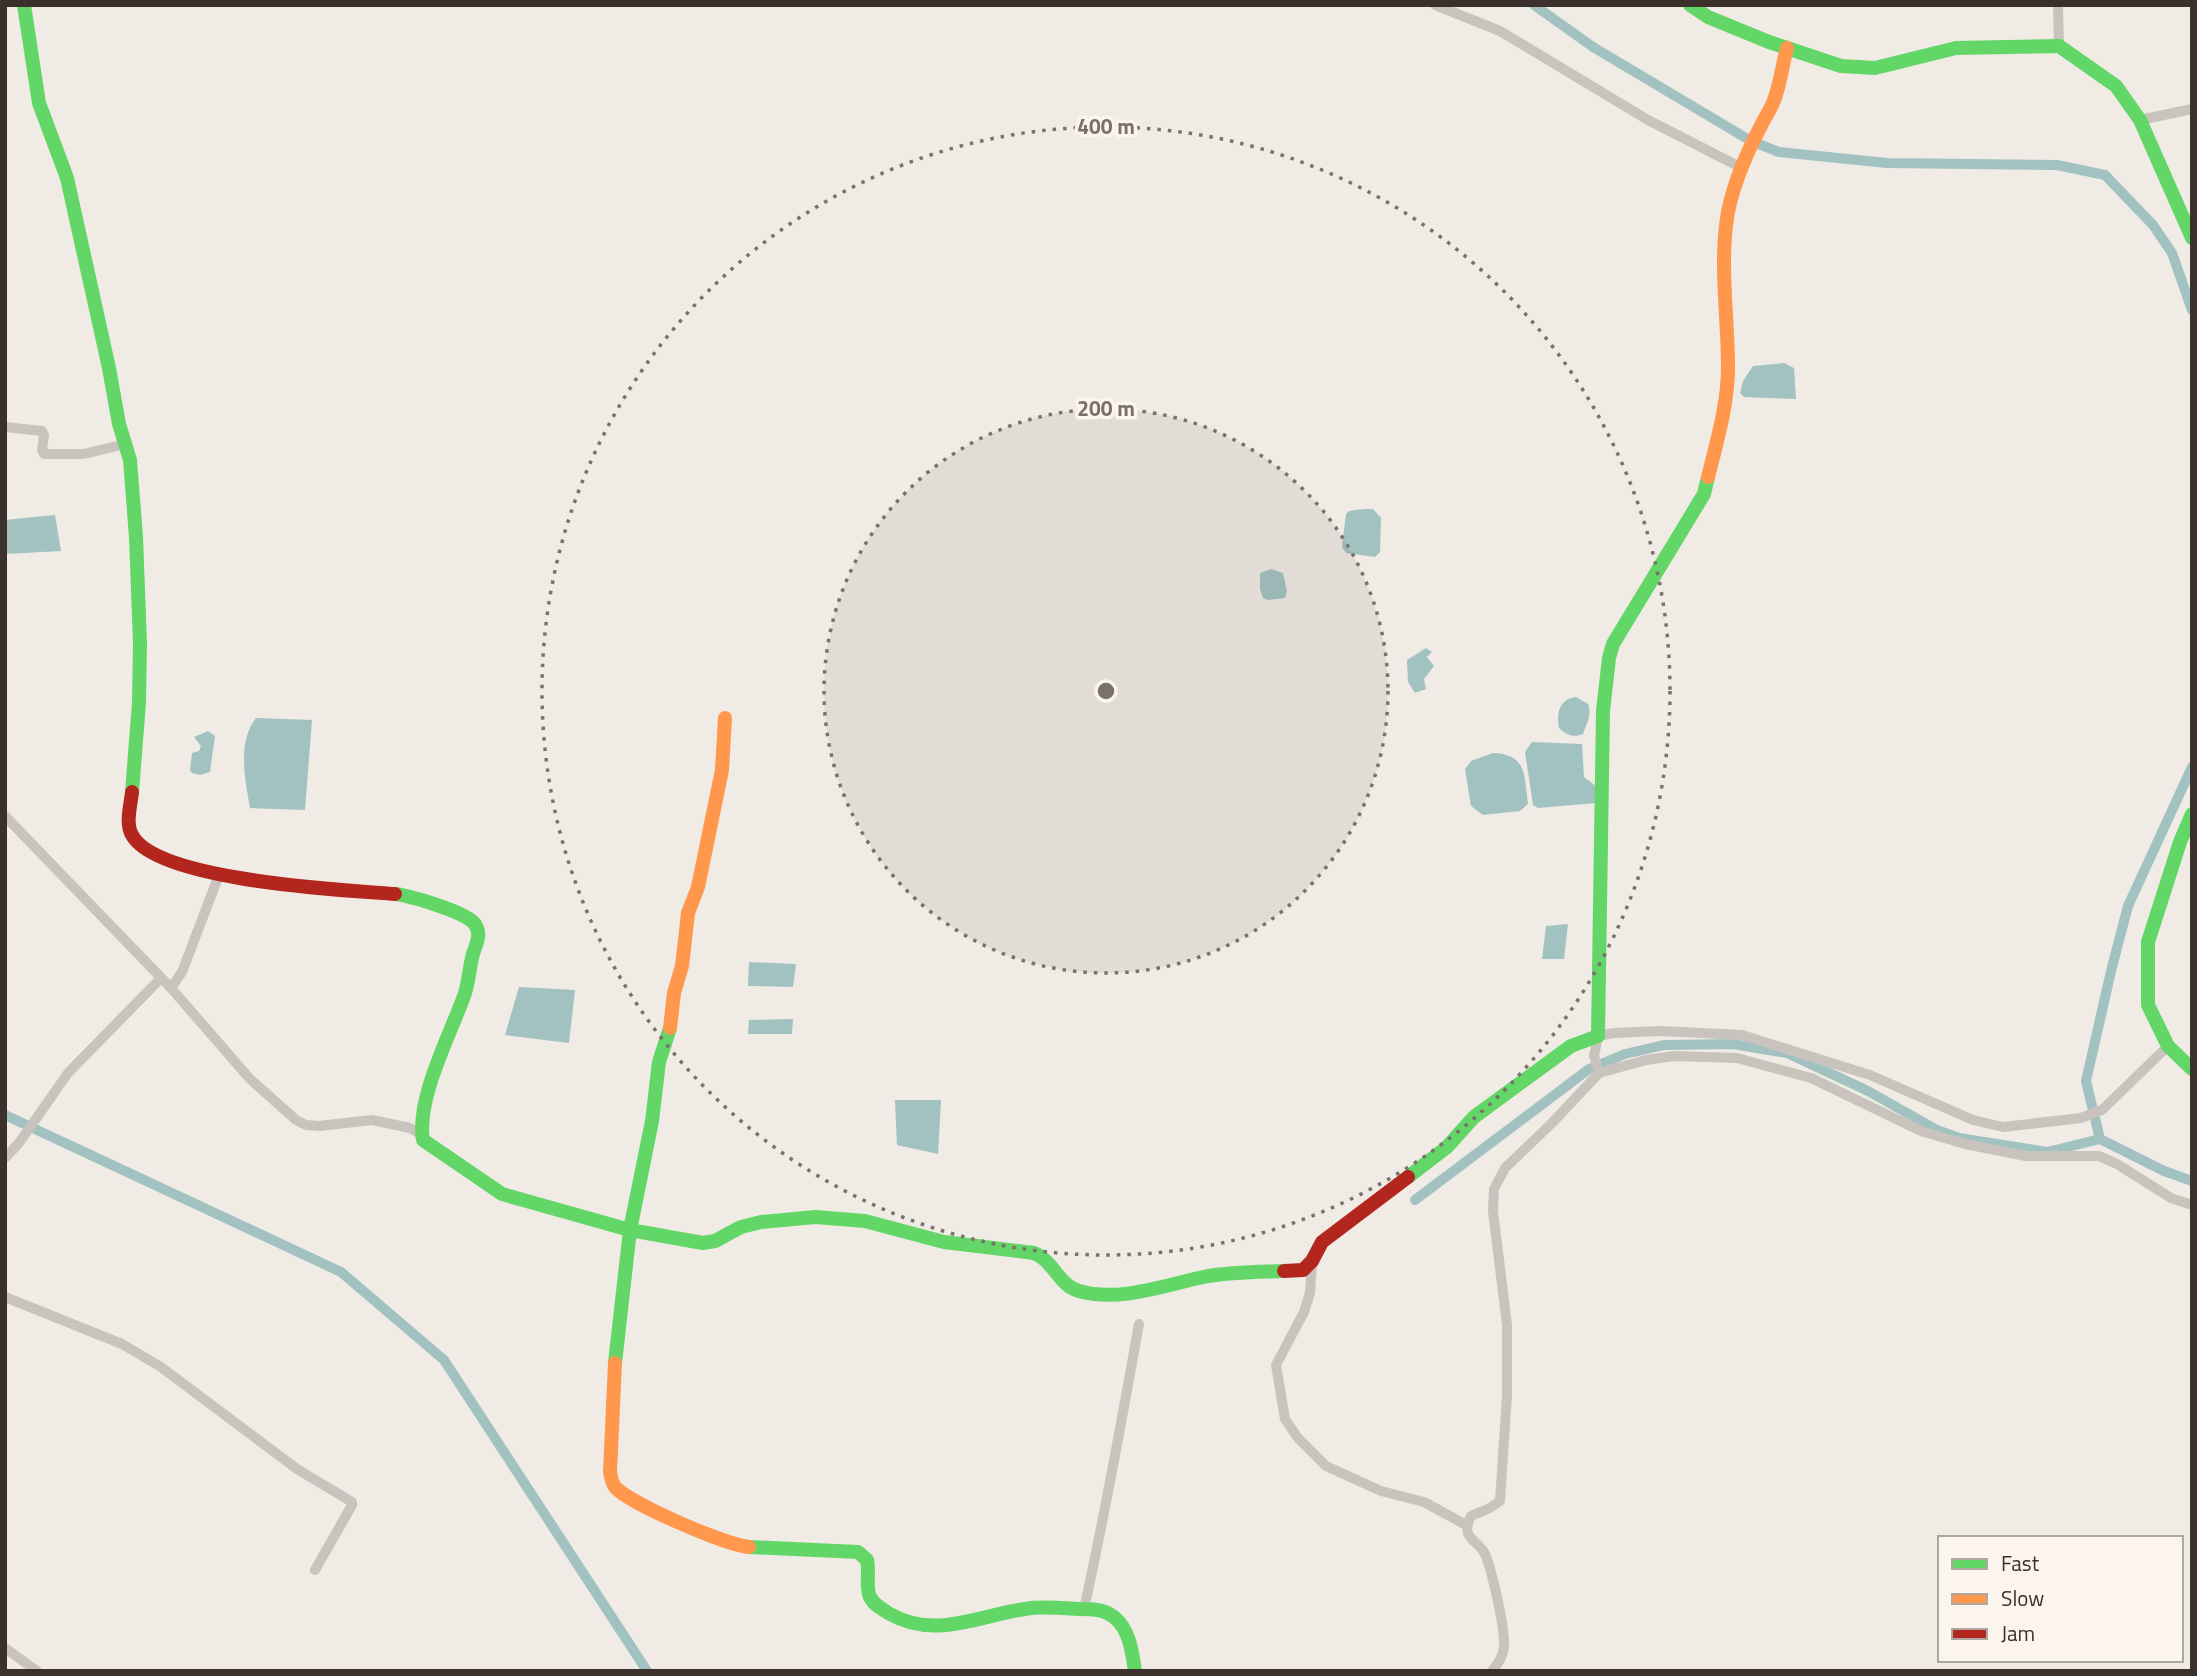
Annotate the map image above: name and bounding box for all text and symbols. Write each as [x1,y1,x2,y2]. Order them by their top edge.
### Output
text: 400 m [1077,110,1135,142]
text: 200 m [1077,392,1135,424]
centre of rings [1094,679,1118,703]
legend [1938,1536,2183,1662]
text: Fast [2001,1547,2040,1579]
text: Slow [2001,1582,2044,1614]
text: Jam [2001,1617,2035,1649]

